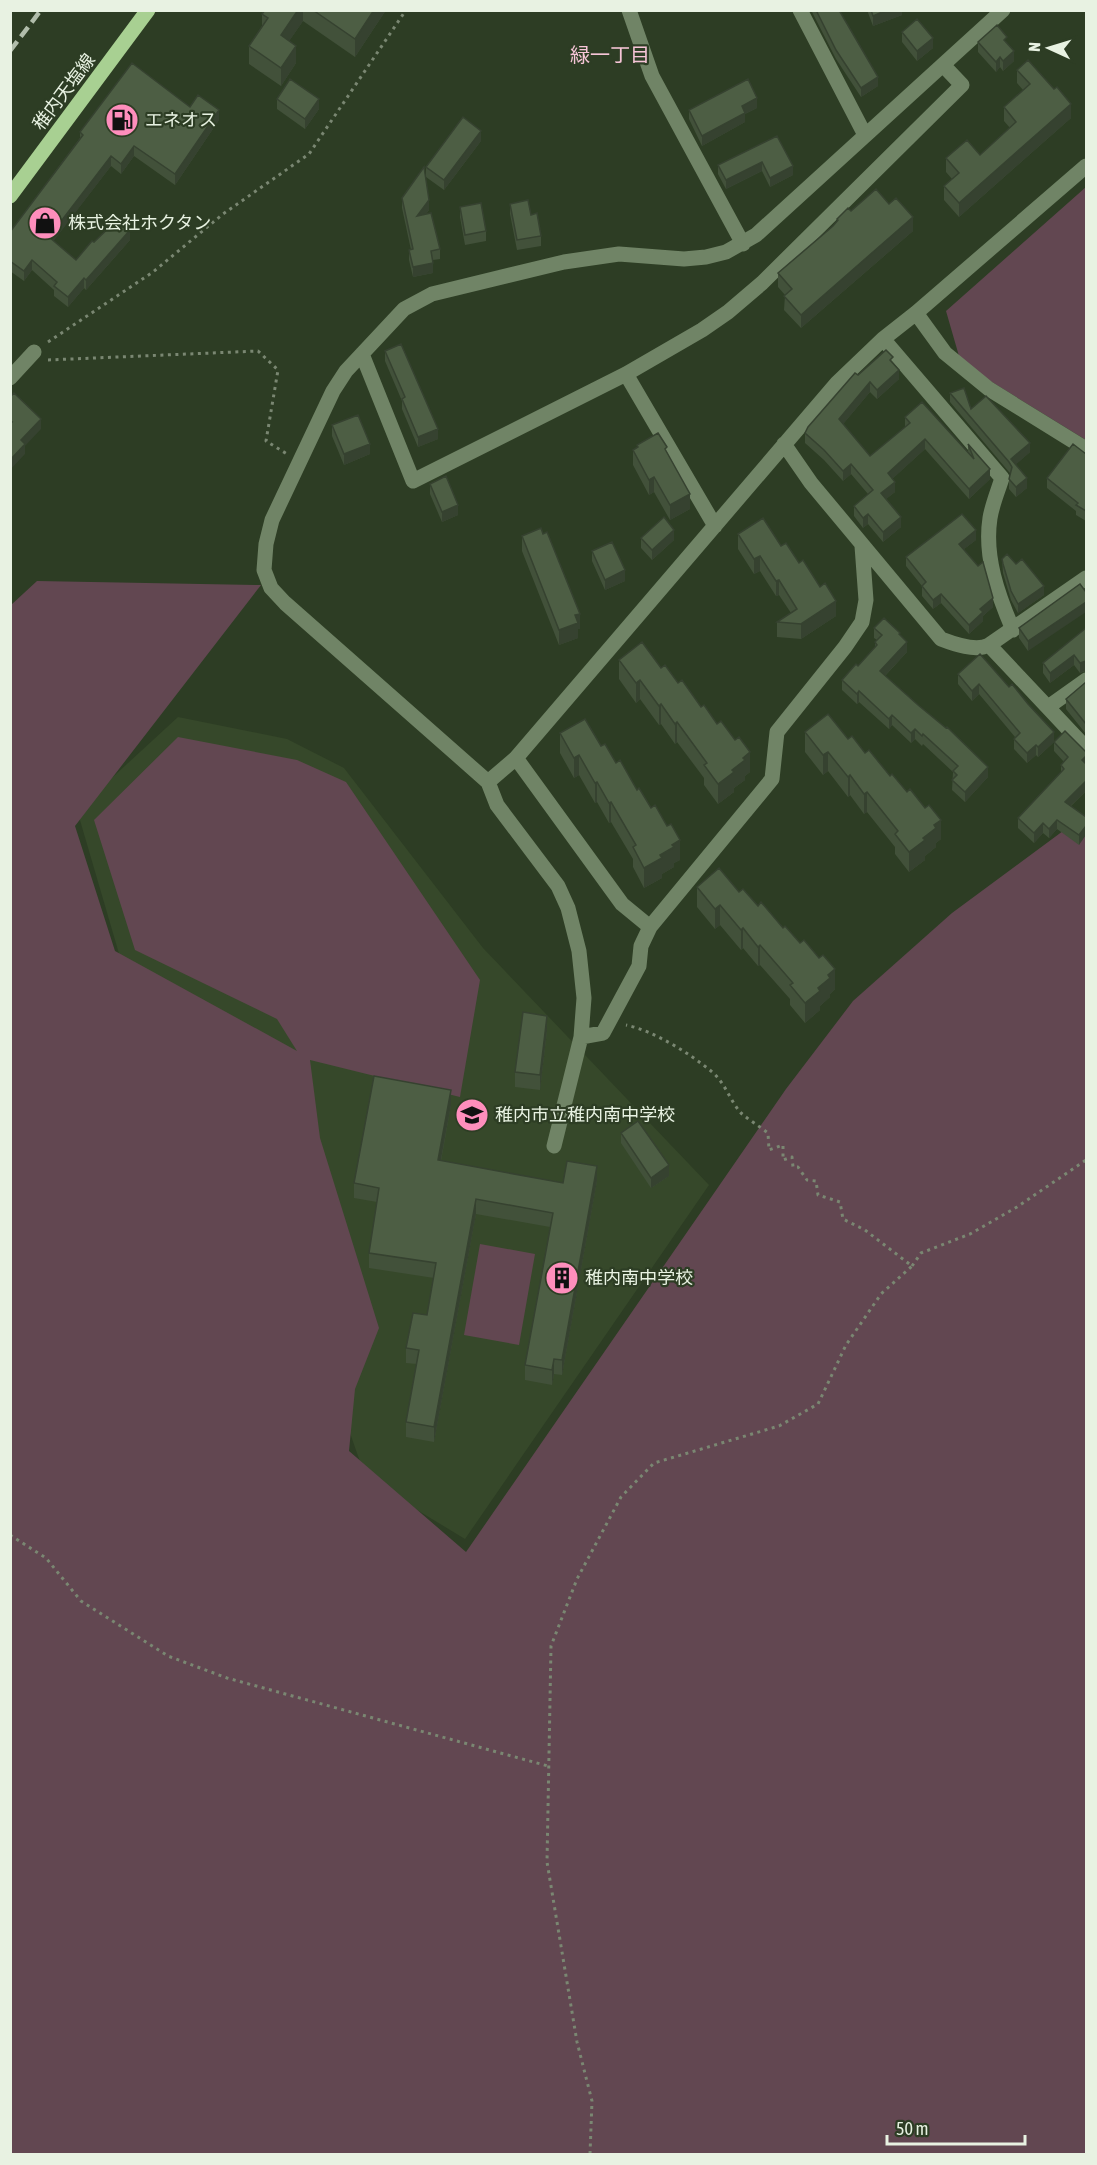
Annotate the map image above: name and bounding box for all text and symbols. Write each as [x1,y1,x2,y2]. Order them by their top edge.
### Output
north arrow [1019,18,1079,78]
text: N [1025,42,1043,52]
district label: 緑一丁目 [570,43,650,66]
street label: 稚内天塩線 [28,49,99,134]
fuel station icon: エネオス [104,102,140,138]
place label: エネオス [145,109,217,130]
shop icon: 株式会社ホクタン [27,205,63,241]
place label: 株式会社ホクタン [68,212,211,233]
school or university icon: 稚内市立稚内南中学校 [454,1097,490,1133]
place label: 稚内市立稚内南中学校 [495,1104,675,1125]
building icon: 稚内南中学校 [544,1260,580,1296]
place label: 稚内南中学校 [585,1267,693,1288]
scale bar [887,2108,1025,2146]
text: 50 m [896,2118,928,2139]

